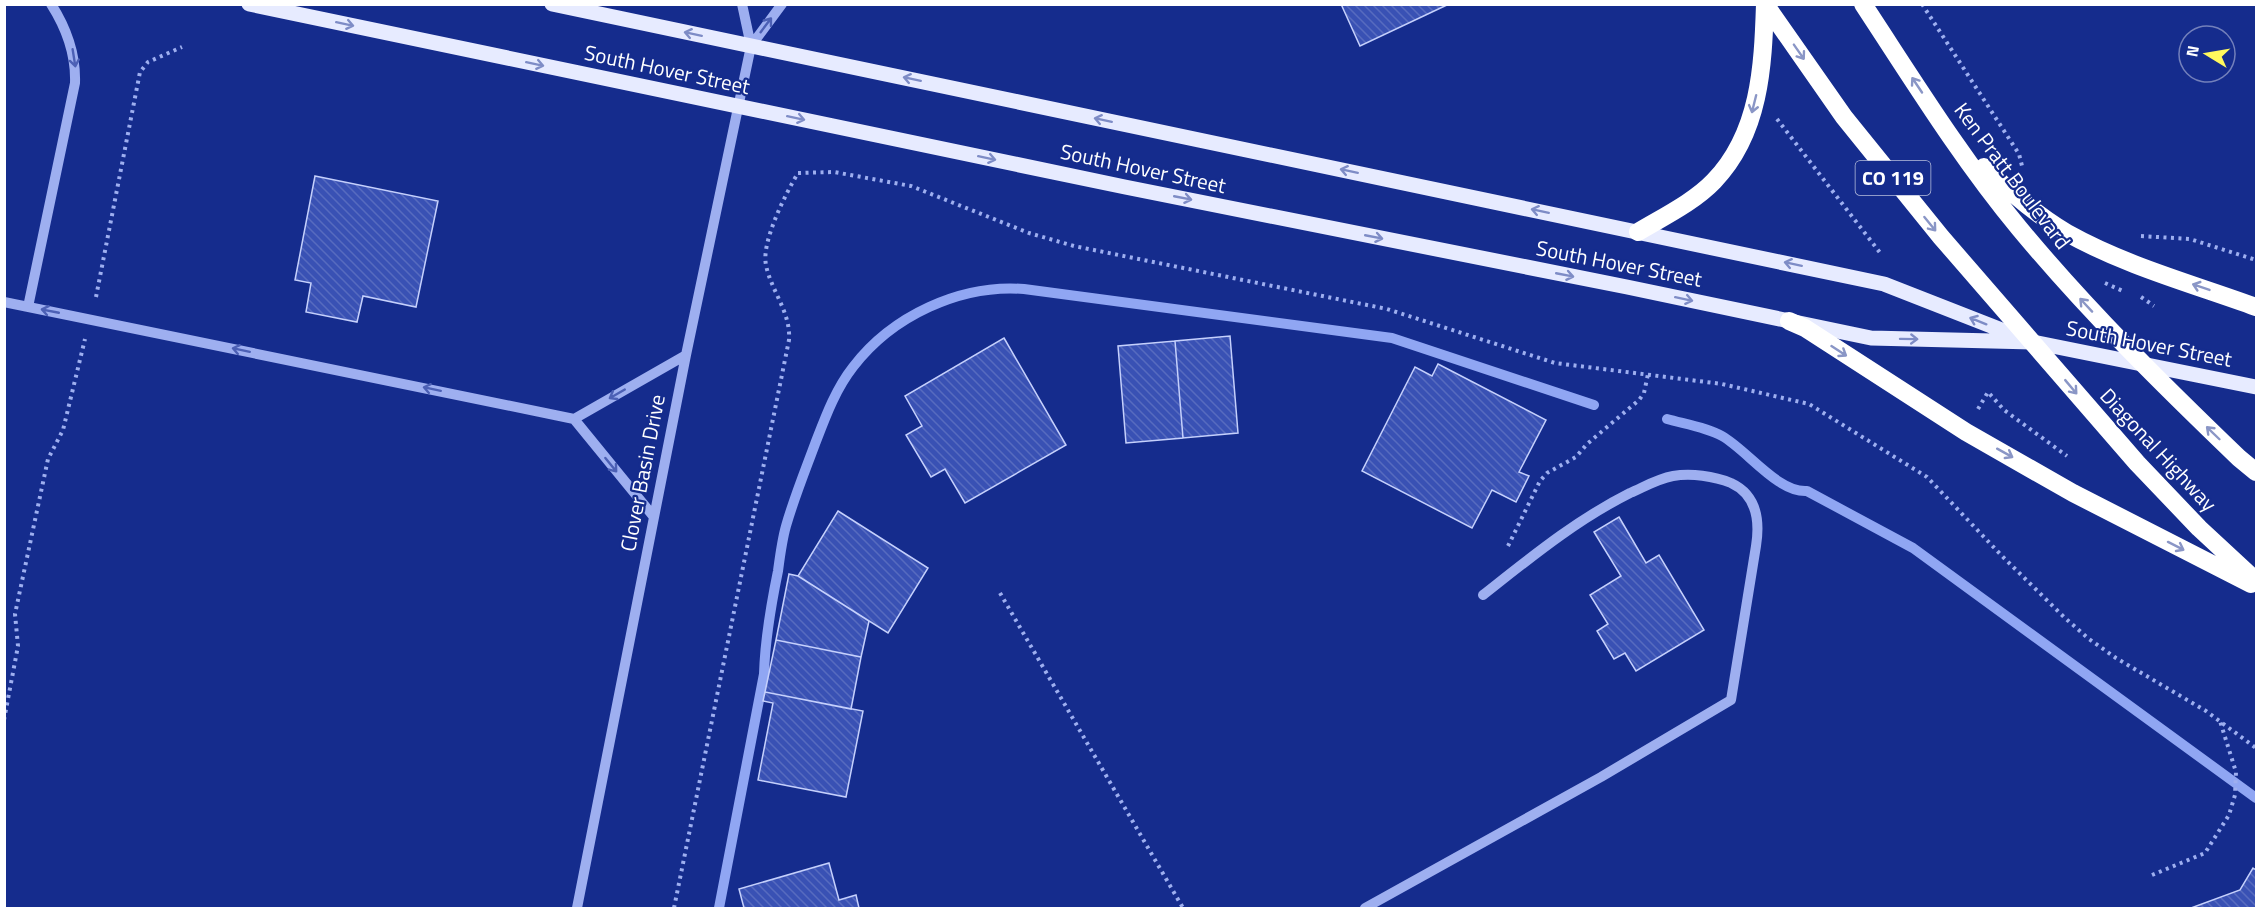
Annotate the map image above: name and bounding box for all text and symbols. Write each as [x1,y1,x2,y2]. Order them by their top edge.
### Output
one-way arrow [760,18,773,34]
one-way arrow [334,19,354,30]
north arrow [2177,24,2237,84]
one-way arrow [684,28,704,39]
street label: South Hover Street [582,36,754,102]
text: N [2179,43,2205,59]
one-way arrow [1793,44,1805,60]
one-way arrow [68,48,79,67]
one-way arrow [525,59,545,70]
one-way arrow [903,73,922,85]
one-way arrow [1911,77,1923,94]
one-way arrow [1748,94,1760,113]
street label: Ken Pratt Boulevard [1947,95,2079,256]
one-way arrow [785,113,805,124]
one-way arrow [1094,114,1113,125]
street label: South Hover Street [1058,135,1230,201]
one-way arrow [976,153,996,164]
road number: CO 119 [1856,161,1930,195]
one-way arrow [1340,165,1359,177]
one-way arrow [1172,193,1192,204]
one-way arrow [1530,205,1549,217]
one-way arrow [1923,216,1936,232]
street label: South Hover Street [1533,231,1706,295]
one-way arrow [1364,232,1383,243]
one-way arrow [1783,258,1802,270]
one-way arrow [1555,270,1574,281]
one-way arrow [2192,281,2211,292]
one-way arrow [1674,293,1693,305]
one-way arrow [2079,298,2094,313]
one-way arrow [40,305,60,316]
street label: South Hover Street [2063,311,2236,375]
one-way arrow [1970,315,1988,326]
one-way arrow [1898,333,1918,345]
one-way arrow [231,344,251,355]
one-way arrow [1830,345,1847,357]
one-way arrow [2064,379,2077,395]
street label: Diagonal Highway [2093,380,2225,518]
one-way arrow [423,383,442,394]
one-way arrow [609,389,626,401]
street label: Clover Basin Drive [611,392,673,554]
one-way arrow [2206,426,2221,440]
one-way arrow [1996,447,2013,459]
one-way arrow [605,456,618,472]
one-way arrow [2167,540,2184,552]

